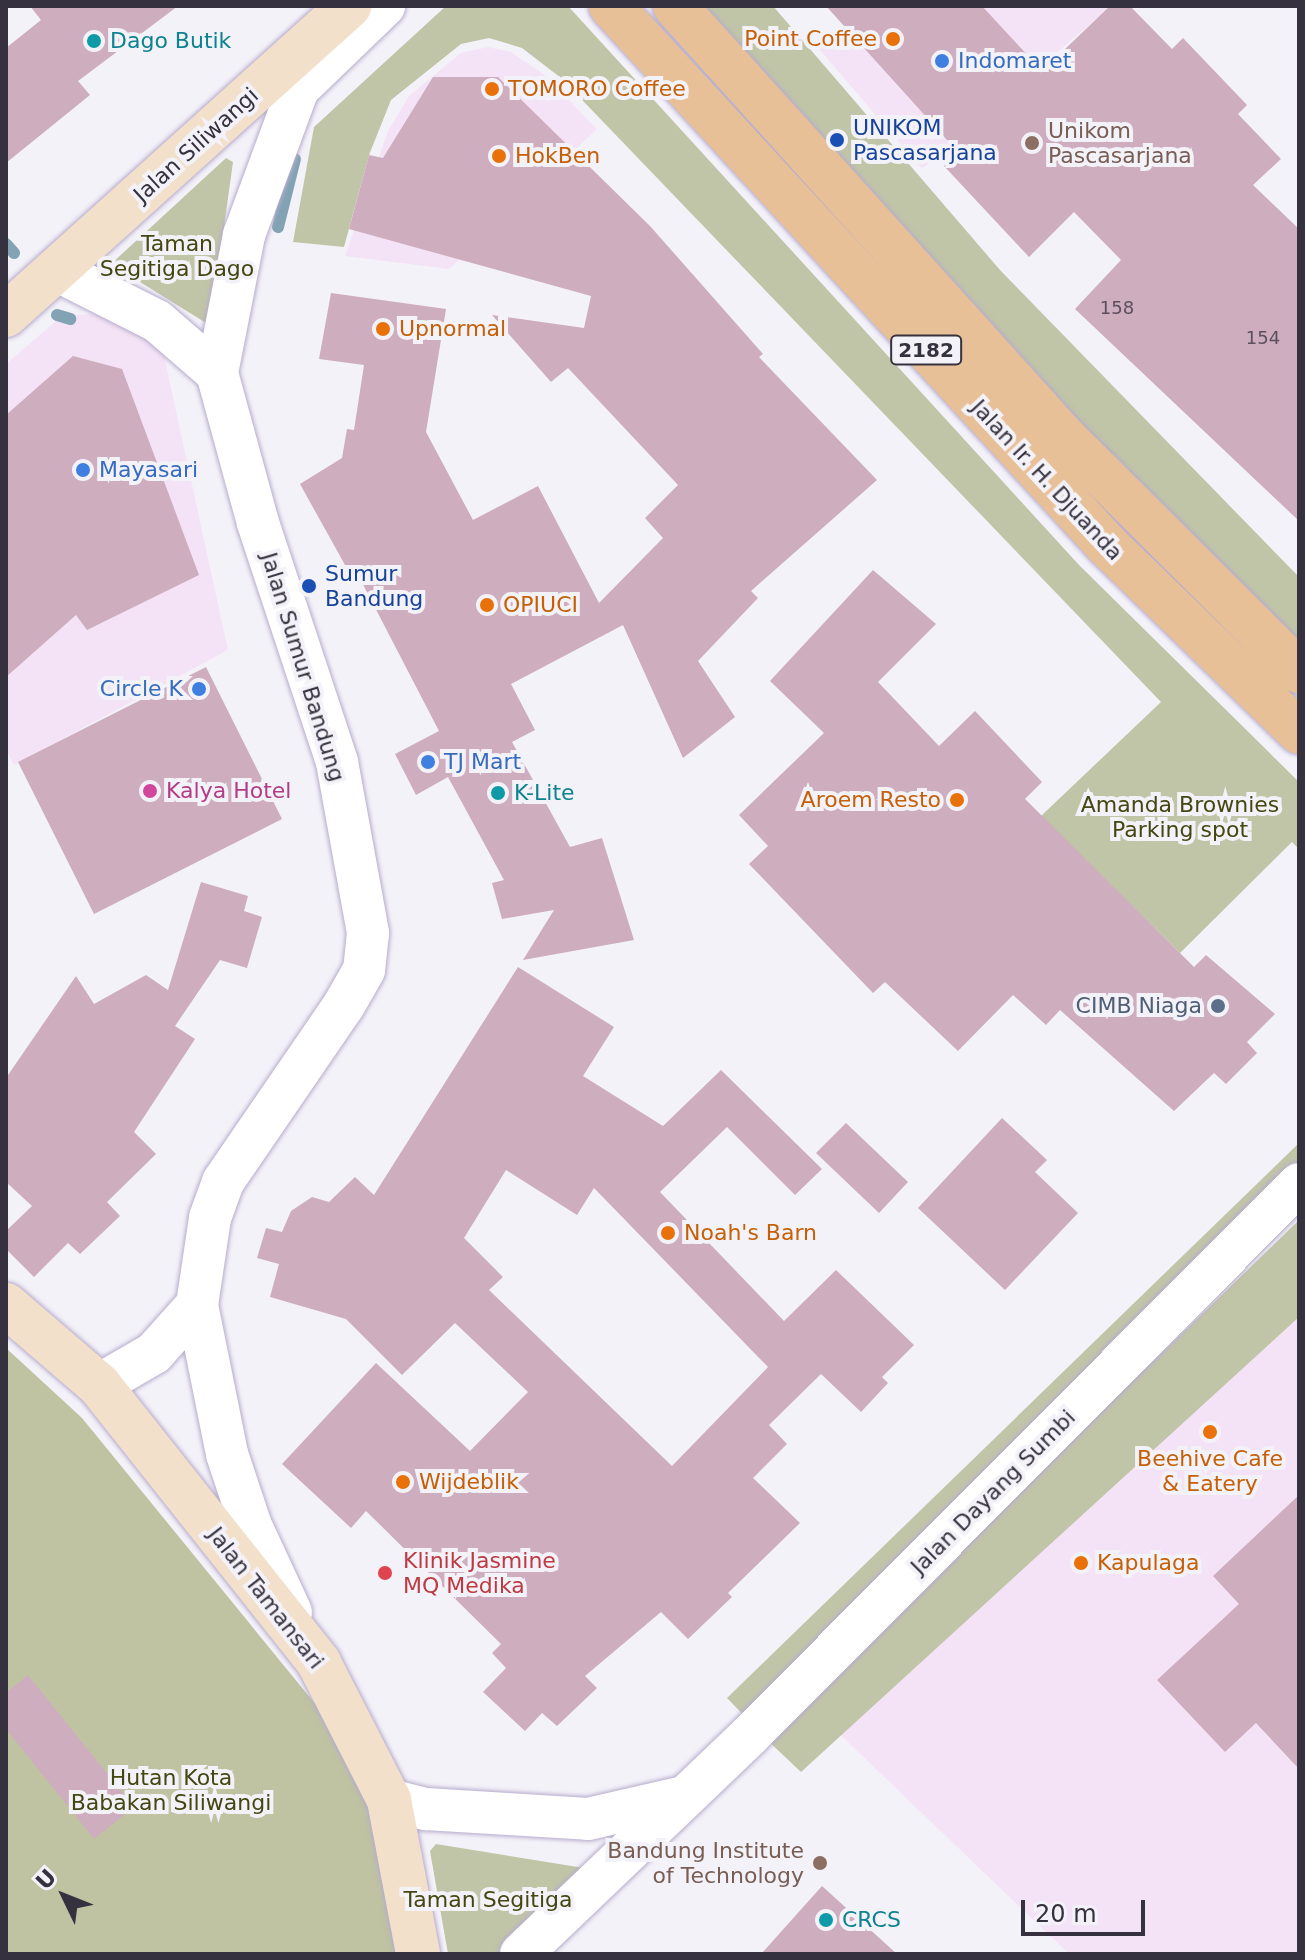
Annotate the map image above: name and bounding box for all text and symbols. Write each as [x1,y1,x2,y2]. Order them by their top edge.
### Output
place label: Point Coffee [744,26,877,52]
place label: Dago Butik [110,28,231,54]
marker: Point Coffee [884,30,902,48]
marker: Dago Butik [85,32,103,50]
place label: Indomaret [958,48,1071,74]
marker: Indomaret [933,52,951,70]
place label: TOMORO Coffee [508,76,686,102]
marker: TOMORO Coffee [483,80,501,98]
street label: Jalan Siliwangi [128,82,264,208]
place label: UNIKOM Pascasarjana [853,114,997,166]
place label: Unikom Pascasarjana [1048,117,1192,168]
marker: UNIKOM Pascasarjana [828,131,846,149]
marker: Unikom Pascasarjana [1023,134,1041,152]
place label: HokBen [515,143,600,169]
marker: HokBen [490,147,508,165]
park label: Taman Segitiga Dago [100,230,254,282]
house number: 158 [1100,297,1134,319]
place label: Upnormal [399,316,506,342]
marker: Upnormal [374,320,392,338]
house number: 154 [1246,327,1280,349]
road number: 2182 [890,334,962,366]
street label: Jalan Ir. H. Djuanda [966,394,1128,566]
place label: Mayasari [99,457,198,483]
marker: Mayasari [74,461,92,479]
street label: Jalan Sumur Bandung [256,549,350,785]
place label: Sumur Bandung [325,560,423,612]
marker: Sumur Bandung [300,577,318,595]
place label: OPIUCI [503,592,578,618]
marker: OPIUCI [478,596,496,614]
place label: Circle K [100,676,183,702]
marker: Circle K [190,680,208,698]
place label: TJ Mart [444,749,521,775]
marker: TJ Mart [419,753,437,771]
place label: Kalya Hotel [166,778,291,804]
place label: K-Lite [514,780,575,806]
marker: Kalya Hotel [141,782,159,800]
marker: K-Lite [489,784,507,802]
place label: Aroem Resto [801,787,941,813]
marker: Aroem Resto [948,791,966,809]
park label: Amanda Brownies Parking spot [1081,791,1279,842]
place label: CIMB Niaga [1076,993,1202,1019]
marker: CIMB Niaga [1209,997,1227,1015]
place label: Noah's Barn [684,1220,817,1246]
marker: Noah's Barn [659,1224,677,1242]
street label: Jalan Dayang Sumbi [905,1404,1081,1580]
marker: Beehive Cafe & Eatery [1201,1423,1219,1441]
place label: Beehive Cafe & Eatery [1137,1445,1283,1496]
place label: Wijdeblik [419,1469,519,1495]
marker: Wijdeblik [394,1473,412,1491]
street label: Jalan Tamansari [202,1522,330,1674]
place label: Klinik Jasmine MQ Medika [403,1547,556,1598]
place label: Kapulaga [1097,1550,1199,1576]
marker: Kapulaga [1072,1554,1090,1572]
marker: Klinik Jasmine MQ Medika [374,1562,396,1584]
park label: Hutan Kota Babakan Siliwangi [71,1764,271,1816]
place label: Bandung Institute of Technology [607,1837,804,1888]
marker: Bandung Institute of Technology [811,1854,829,1872]
north arrow [24,1856,104,1936]
text: U [31,1864,61,1894]
scale bar [1025,1884,1149,1934]
park label: Taman Segitiga [404,1887,572,1913]
text: 20 m [1035,1900,1097,1928]
place label: CRCS [842,1907,901,1933]
marker: CRCS [817,1911,835,1929]

